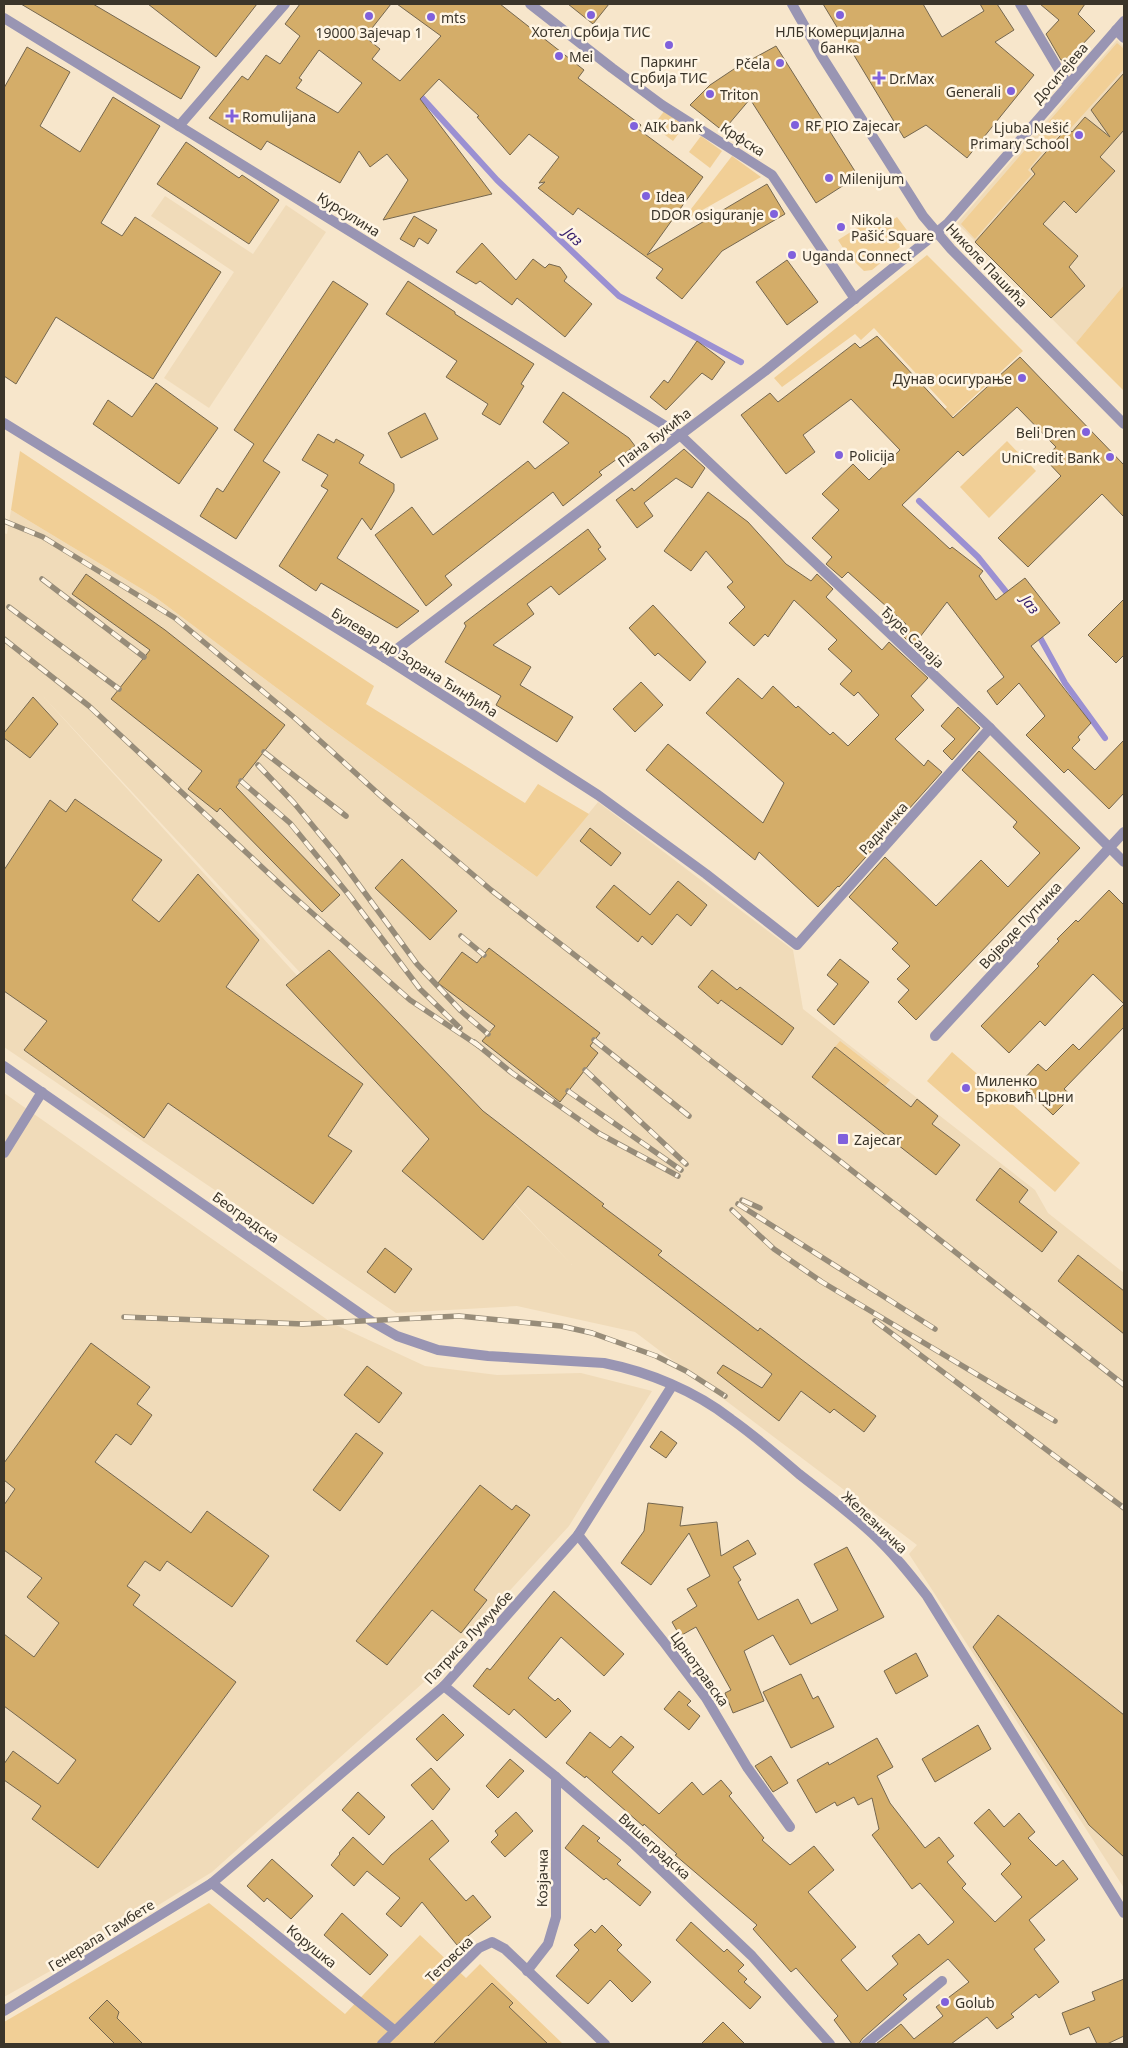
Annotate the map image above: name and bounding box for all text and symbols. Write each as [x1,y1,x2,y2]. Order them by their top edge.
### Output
place label: mts [441,8,466,27]
marker: Хотел Србија ТИС [585,9,597,21]
marker: НЛБ Комерцијална банка [834,9,846,21]
marker: 19000 Зајечар 1 [363,10,375,22]
marker: mts [425,11,437,23]
place label: Хотел Србија ТИС [532,22,651,41]
place label: НЛБ Комерцијална банка [775,22,905,57]
place label: 19000 Зајечар 1 [316,23,422,42]
street label: Доситејева [1028,38,1092,108]
marker: Паркинг Србија ТИС [663,39,675,51]
place label: Mei [569,47,593,66]
marker: Mei [553,50,565,62]
place label: Паркинг Србија ТИС [631,52,707,87]
place label: Pčela [735,54,770,73]
marker: Pčela [774,57,786,69]
place label: Dr.Max [889,69,935,88]
marker: Dr.Max [873,72,885,84]
place label: Generali [946,82,1001,101]
place label: Triton [720,85,759,104]
marker: Generali [1005,85,1017,97]
marker: Triton [704,88,716,100]
place label: Romulijana [242,107,316,126]
marker: Romulijana [226,110,238,122]
place label: RF PIO Zajecar [805,116,900,135]
place label: AIK bank [644,117,703,136]
street label: Крфска [717,118,769,160]
place label: Ljuba Nešić Primary School [970,118,1069,153]
marker: RF PIO Zajecar [789,119,801,131]
marker: AIK bank [628,120,640,132]
marker: Ljuba Nešić Primary School [1073,129,1085,141]
place label: Milenijum [839,169,904,188]
marker: Milenijum [823,172,835,184]
street label: Курсулина [314,187,384,241]
place label: Idea [656,187,685,206]
marker: Idea [640,190,652,202]
place label: DDOR osiguranje [651,205,764,224]
marker: DDOR osiguranje [768,208,780,220]
place label: Nikola Pašić Square [851,210,934,245]
street label: Николе Пашића [942,219,1032,311]
water label: Јаз [558,220,588,250]
marker: Nikola Pašić Square [835,221,847,233]
place label: Uganda Connect [802,246,912,265]
marker: Uganda Connect [786,249,798,261]
place label: Дунав осигурање [893,369,1012,388]
marker: Дунав осигурање [1016,372,1028,384]
street label: Пана Ђукића [613,403,695,471]
place label: Beli Dren [1016,423,1076,442]
marker: Beli Dren [1080,426,1092,438]
place label: Policija [849,446,895,465]
place label: UniCredit Bank [1001,448,1101,467]
marker: Policija [833,449,845,461]
marker: UniCredit Bank [1104,451,1116,463]
water label: Јаз [1015,588,1045,618]
street label: Ђуре Салаја [877,602,949,672]
street label: Булевар др Зорана Ђинђића [328,603,502,721]
street label: Радничка [854,798,912,858]
street label: Војводе Путника [974,877,1066,973]
place label: Миленко Брковић Црни [976,1071,1074,1106]
marker: Миленко Брковић Црни [960,1082,972,1094]
place label: Zajecar [854,1130,902,1149]
marker: Zajecar [836,1132,850,1146]
street label: Београдска [209,1187,283,1247]
street label: Железничка [838,1487,912,1557]
street label: Патриса Лумумбе [420,1586,517,1688]
street label: Црнотравска [666,1628,734,1710]
street label: Вишеградска [615,1809,695,1883]
street label: Козјачка [532,1849,552,1907]
street label: Генерала Гамбете [44,1895,158,1975]
street label: Корушка [283,1920,341,1972]
street label: Тетовска [421,1932,477,1986]
place label: Golub [955,1993,995,2012]
marker: Golub [939,1996,951,2008]

